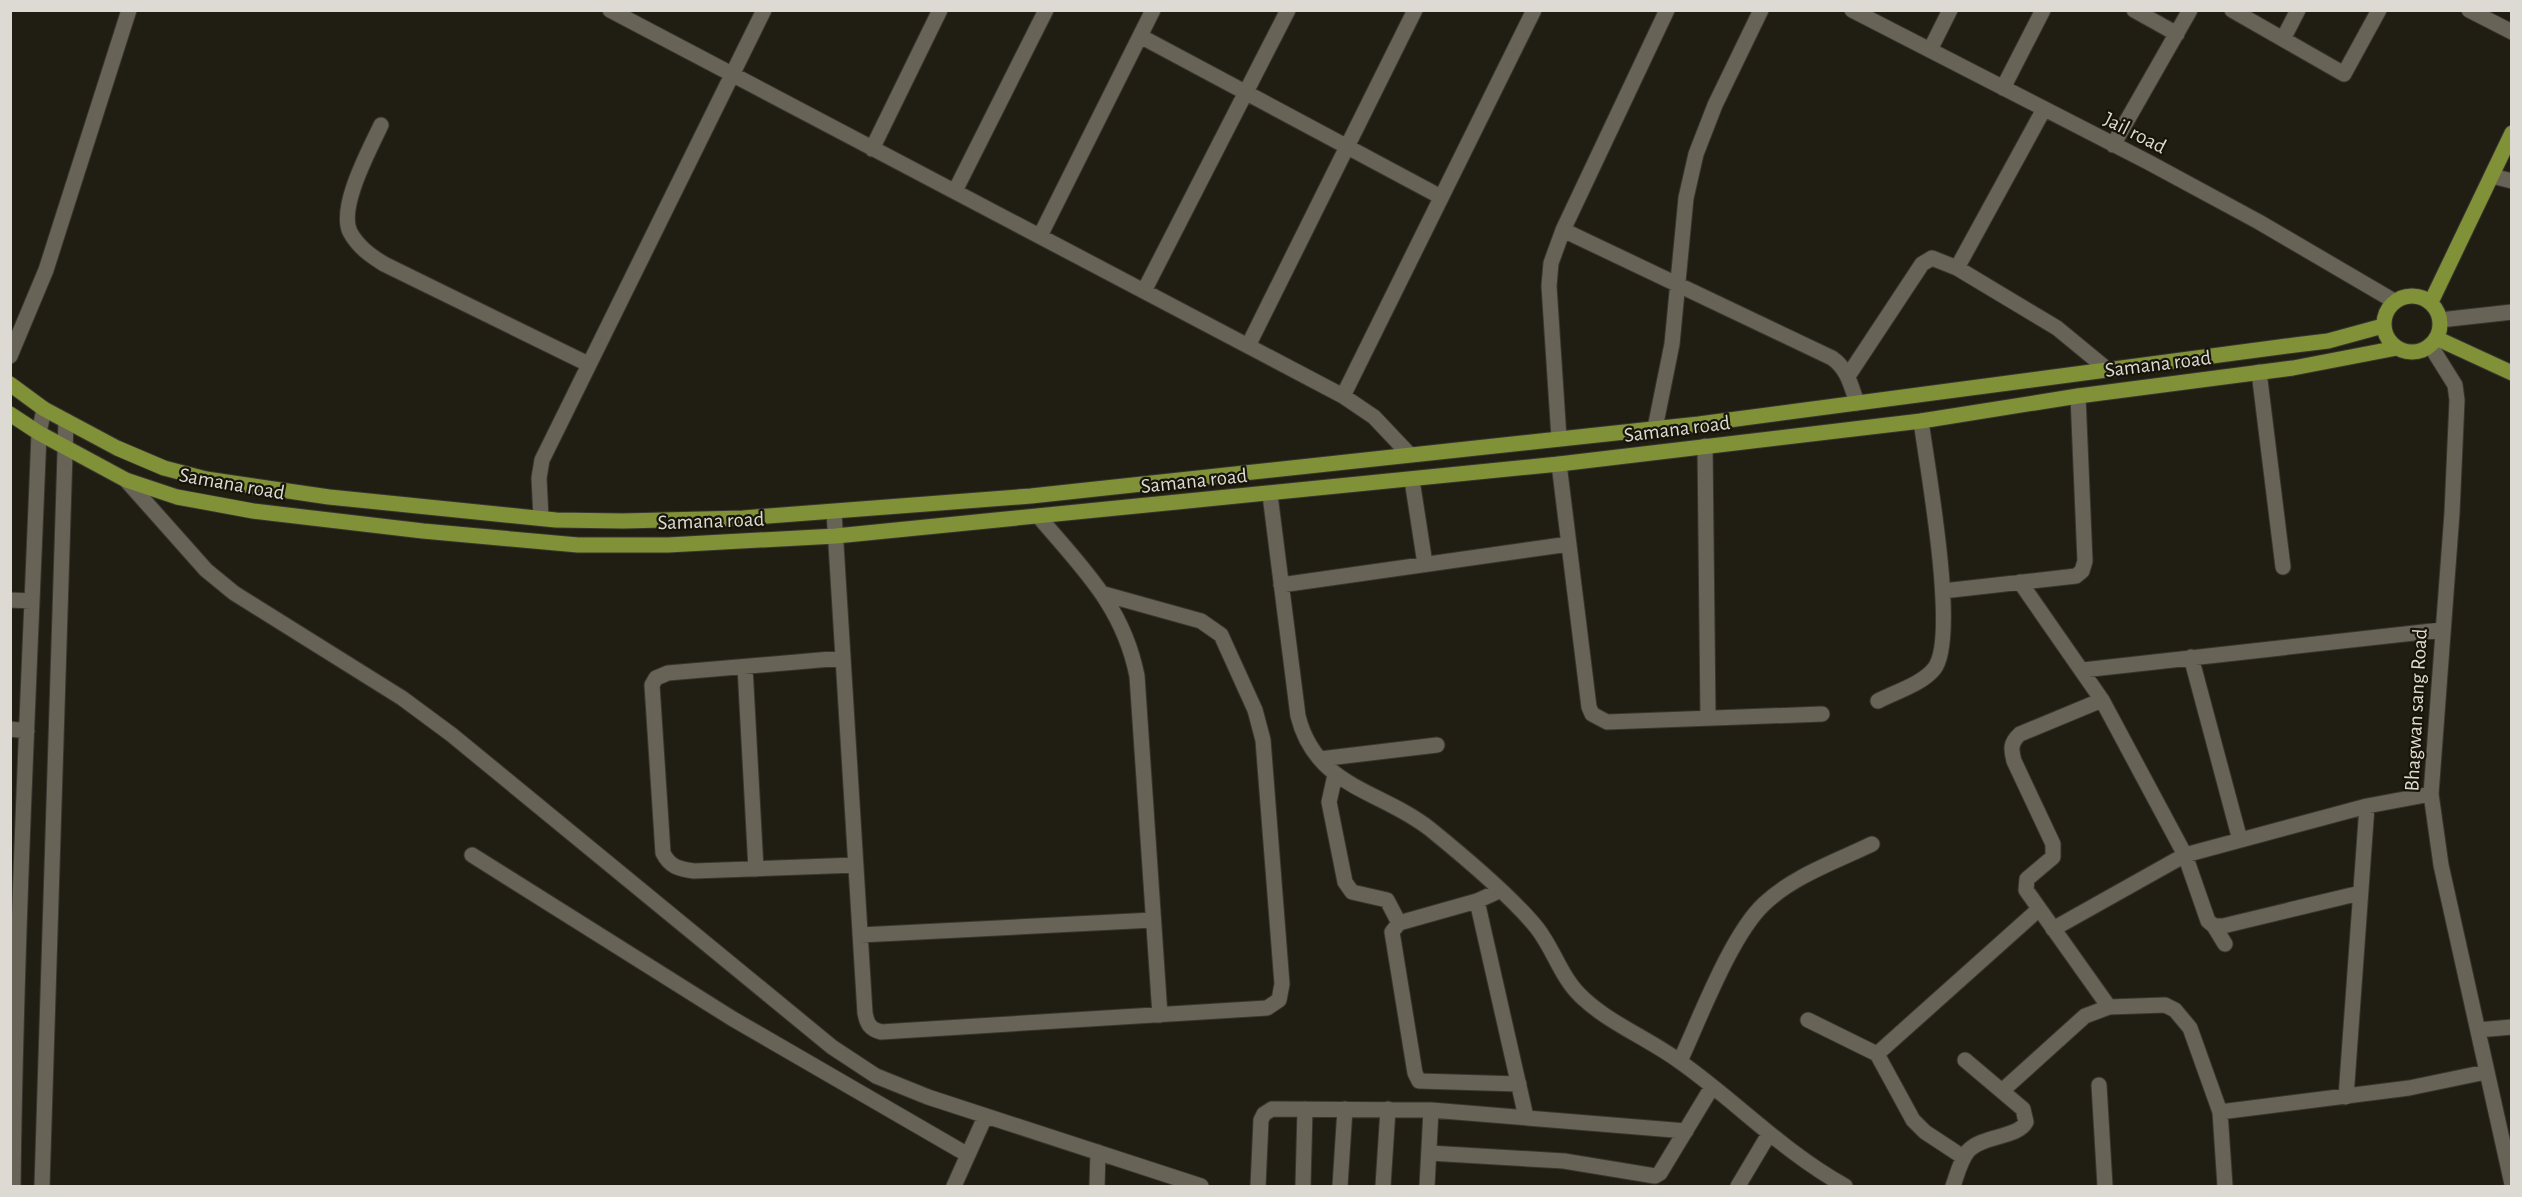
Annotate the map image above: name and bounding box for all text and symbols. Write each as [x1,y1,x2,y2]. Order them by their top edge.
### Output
street label: Jail road [2100,108,2170,158]
street label: Samana road [2104,347,2212,381]
street label: Samana road [1623,412,1731,446]
street label: Samana road [178,464,287,504]
street label: Samana road [1140,465,1248,497]
street label: Samana road [657,509,765,533]
street label: Bhagwan sang Road [2401,628,2431,792]

